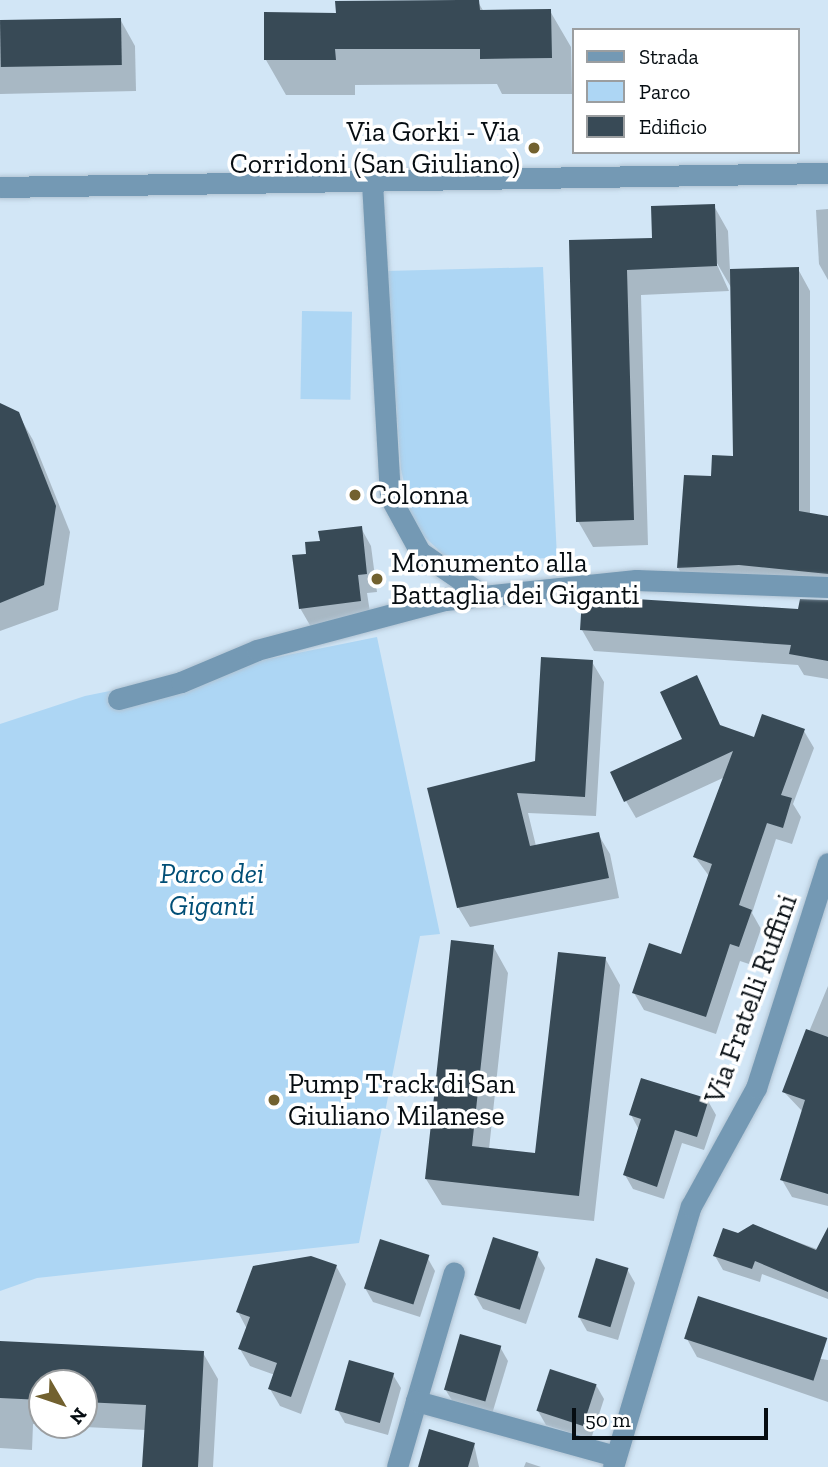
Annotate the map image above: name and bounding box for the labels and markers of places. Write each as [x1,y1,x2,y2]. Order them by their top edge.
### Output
place label: Via Gorki - Via Corridoni (San Giuliano) [230,115,520,181]
marker: Via Gorki - Via Corridoni (San Giuliano) [526,140,542,156]
place label: Colonna [369,478,469,512]
marker: Colonna [347,487,363,503]
place label: Monumento alla Battaglia dei Giganti [391,546,639,612]
marker: Monumento alla Battaglia dei Giganti [369,571,385,587]
place label: Pump Track di San Giuliano Milanese [288,1067,516,1133]
marker: Pump Track di San Giuliano Milanese [266,1092,282,1108]

